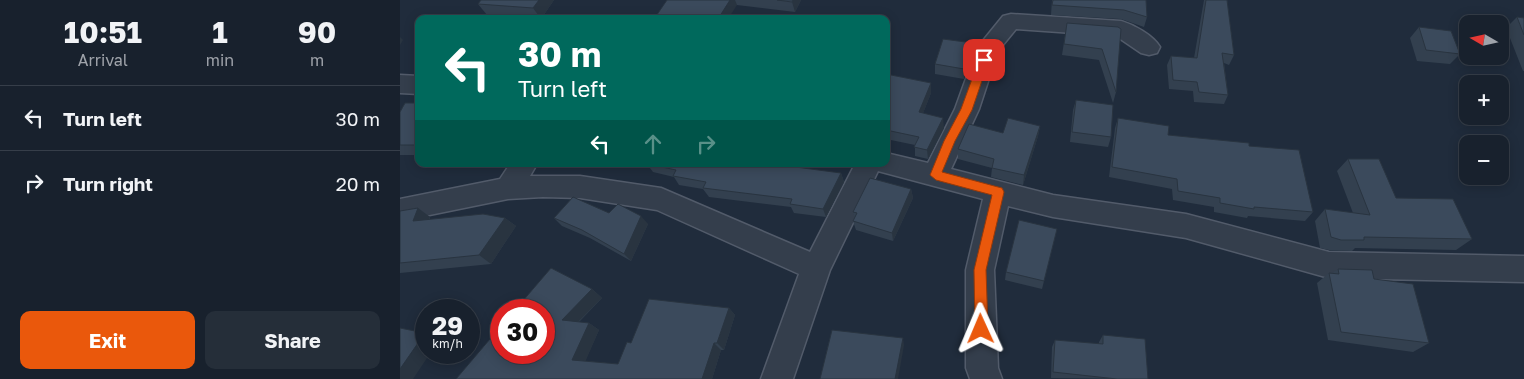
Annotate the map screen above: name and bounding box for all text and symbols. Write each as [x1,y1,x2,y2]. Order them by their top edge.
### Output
text: 10:51 [64,14,142,50]
text: 1 [212,14,228,50]
text: 90 [298,14,336,50]
north arrow [1459,15,1509,65]
map controls [1459,15,1509,185]
text: 30 m [518,33,601,75]
icon: left [435,35,500,100]
pin [963,39,1005,81]
icon: arrive [970,46,998,74]
text: Arrival [78,50,128,70]
text: min [206,50,234,70]
text: m [310,50,324,70]
text: Turn left [518,75,607,102]
button: + [1459,75,1509,125]
icon: left [20,104,48,132]
text: Turn left [63,107,142,130]
text: 30 m [336,107,380,130]
icon: left [586,130,614,158]
icon: ahead [639,130,667,158]
icon: right [692,130,720,158]
button: − [1459,135,1509,185]
icon: right [20,169,48,197]
text: Turn right [63,172,153,195]
text: 20 m [336,172,380,195]
speed limit sign: 30 [490,299,555,364]
position arrow [954,302,1006,354]
text: 29 [432,310,463,341]
button: Exit [20,311,195,369]
button: Share [205,311,380,369]
text: km/h [432,336,463,351]

